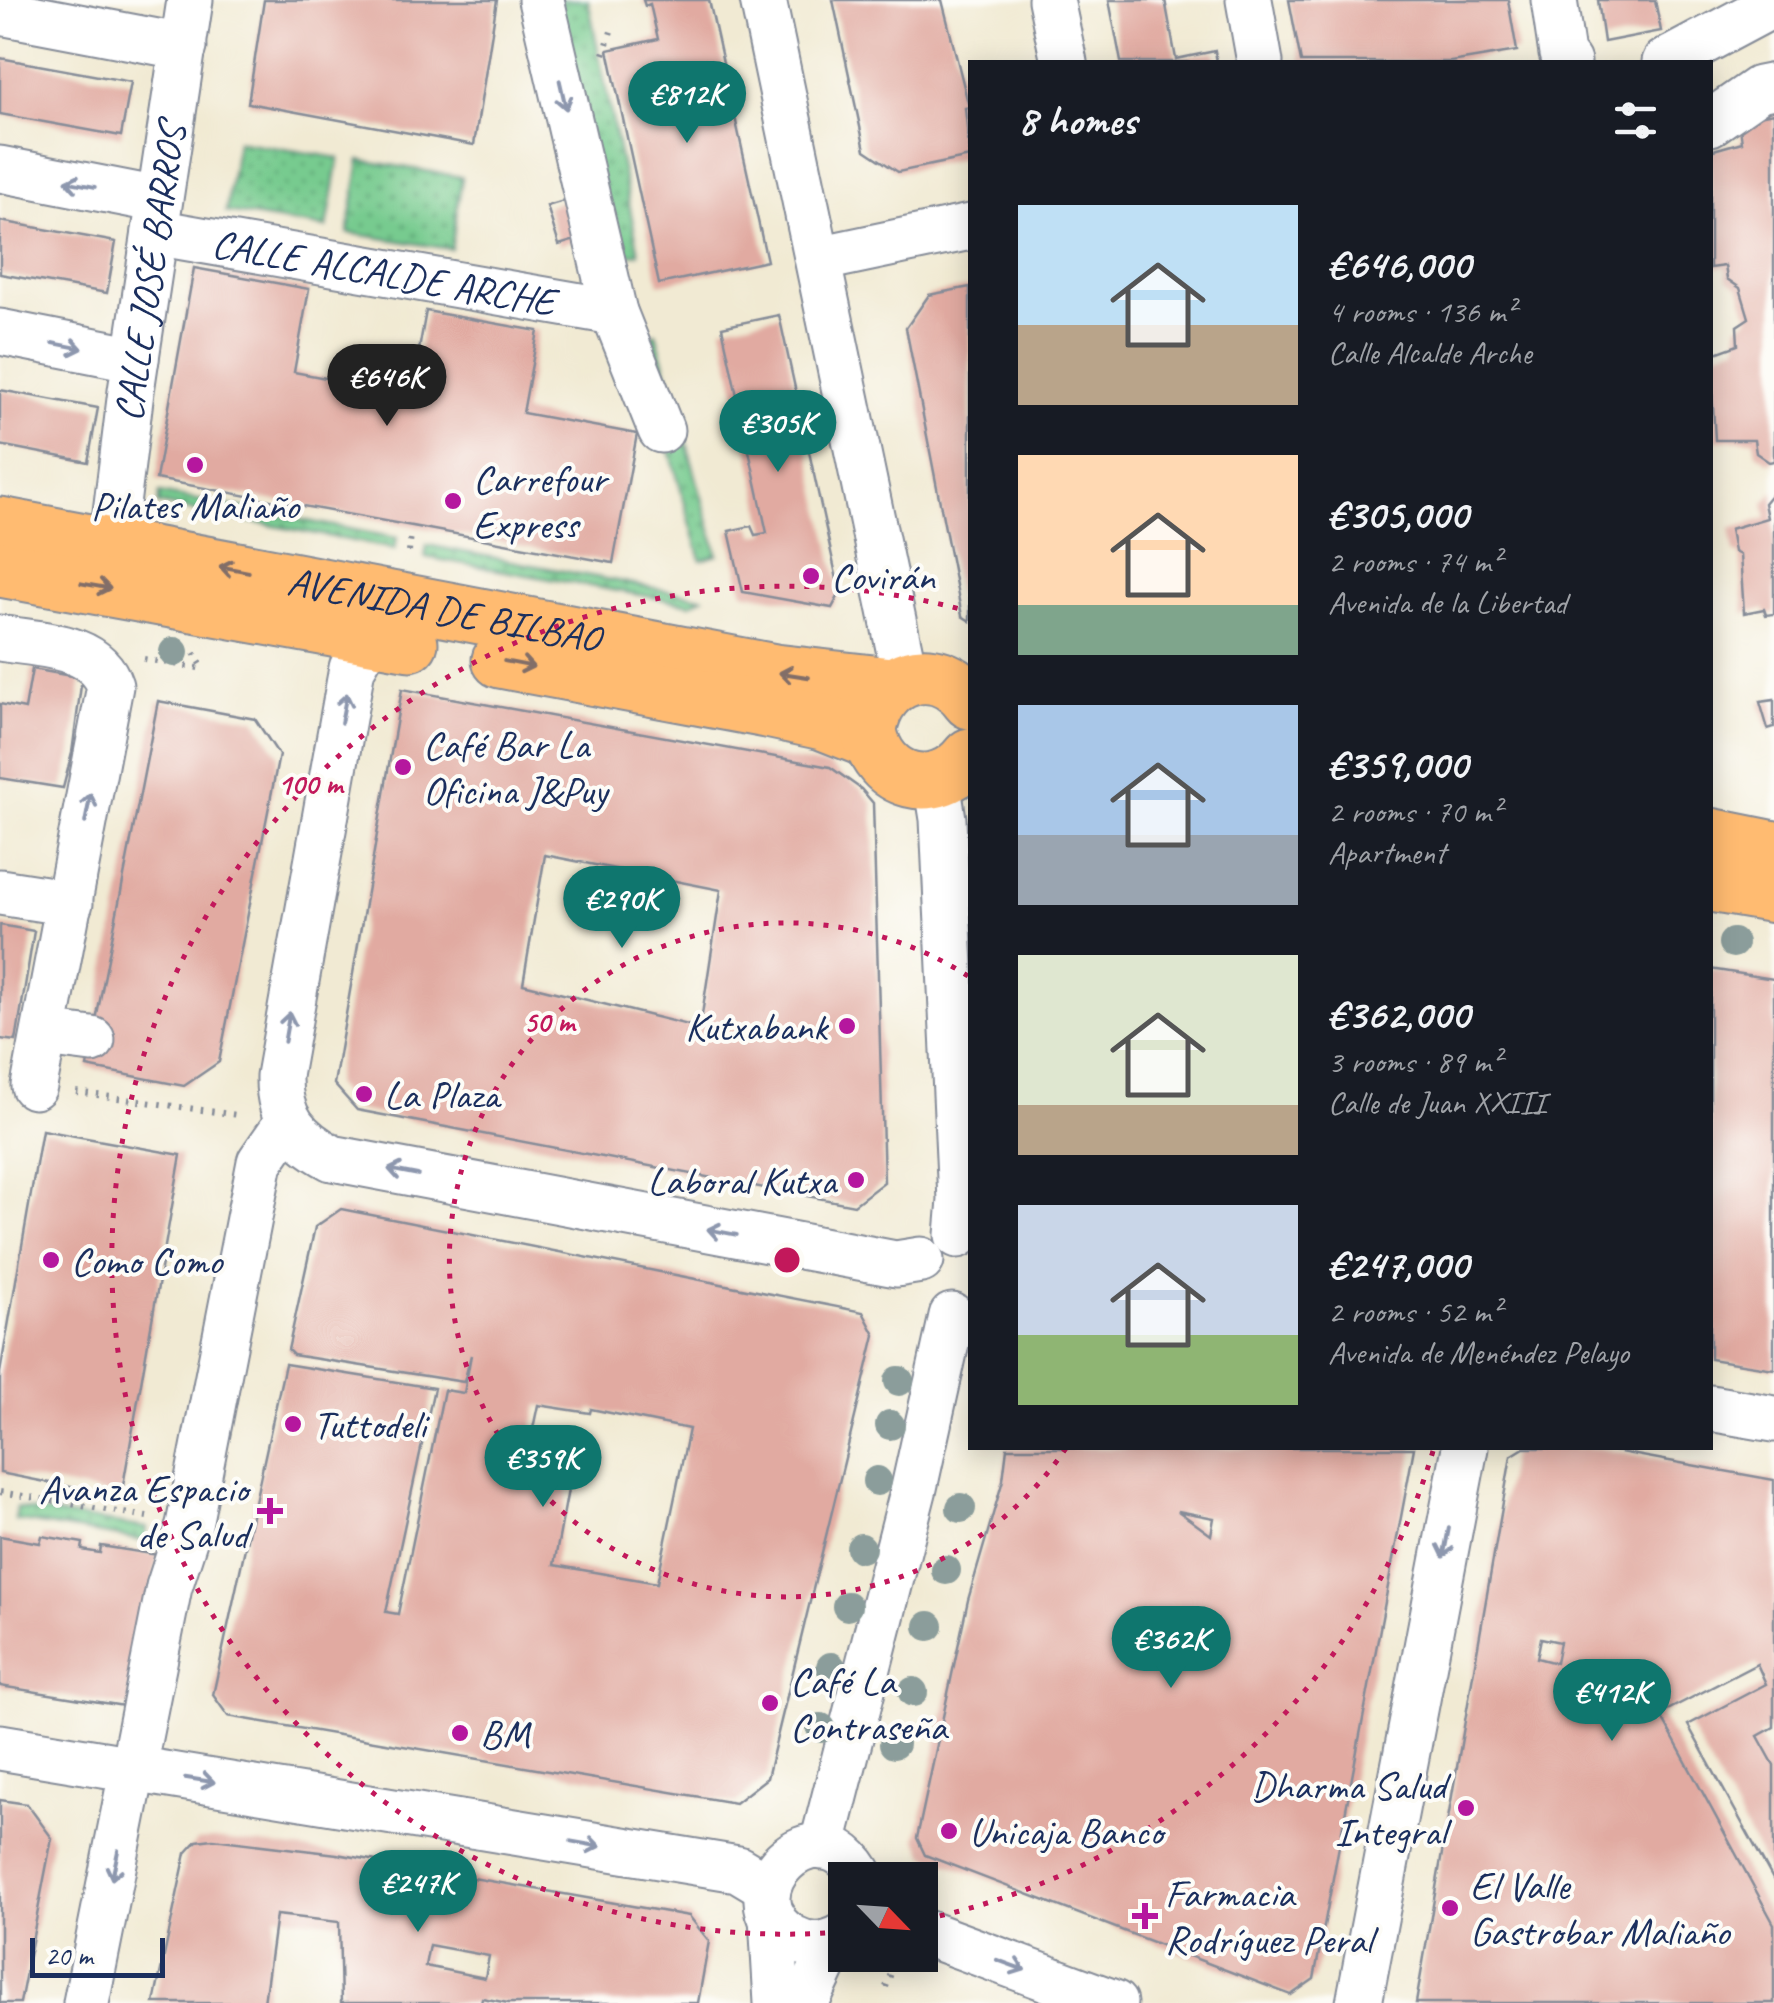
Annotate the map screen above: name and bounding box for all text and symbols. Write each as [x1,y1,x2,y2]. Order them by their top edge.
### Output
pin: €812K [617,61,757,146]
text: €812K [650,73,724,114]
one-way arrow [555,78,573,110]
icon: filters [1608,93,1663,148]
text: 8 homes [1018,94,1137,147]
street label: CALLE JOSÉ BARROS [104,113,198,424]
one-way arrow [65,174,97,193]
street label: CALLE ALCALDE ARCHE [208,218,563,328]
text: €646,000 [1328,238,1470,291]
icon: home [1098,245,1218,365]
text: 4 rooms · 136 m² [1328,291,1515,332]
text: Calle Alcalde Arche [1328,332,1532,373]
one-way arrow [51,337,83,356]
pin: €646K [317,344,457,429]
text: €646K [349,356,425,397]
pin: €305K [708,390,848,475]
text: €305K [741,402,815,443]
marker: Pilates Maliaño [184,454,206,476]
place label: Carrefour Express [473,454,610,550]
place label: Pilates Maliaño [91,481,301,531]
text: €305,000 [1328,488,1468,541]
marker: Carrefour Express [442,490,464,512]
icon: home [1098,495,1218,615]
text: 2 rooms · 74 m² [1328,541,1501,582]
place label: Covirán [831,552,936,602]
street label: AVENIDA DE BILBAO [284,556,608,665]
one-way arrow [219,559,251,578]
marker: Covirán [800,565,822,587]
one-way arrow [79,577,112,596]
text: Avenida de la Libertad [1328,582,1567,623]
one-way arrow [502,655,534,674]
one-way arrow [779,665,811,683]
one-way arrow [336,692,355,724]
place label: Café Bar La Oficina J&Puy [423,720,611,816]
text: €359,000 [1328,738,1467,791]
icon: home [1098,745,1218,865]
marker: Café Bar La Oficina J&Puy [392,756,414,778]
text: 100 m [278,765,345,803]
text: 2 rooms · 70 m² [1328,791,1501,832]
one-way arrow [79,792,98,824]
text: Apartment [1328,832,1446,873]
pin: €290K [552,866,692,951]
text: €290K [585,878,659,919]
text: €362,000 [1328,988,1470,1041]
icon: home [1098,995,1218,1115]
place label: Kutxabank [685,1002,829,1052]
text: 50 m [524,1003,577,1041]
one-way arrow [278,1012,297,1044]
marker: Kutxabank [836,1015,858,1037]
text: 3 rooms · 89 m² [1328,1041,1501,1082]
place label: La Plaza [384,1070,502,1120]
text: Calle de Juan XXIII [1328,1082,1545,1123]
marker: La Plaza [353,1083,375,1105]
place label: Laboral Kutxa [647,1156,839,1206]
one-way arrow [387,1162,419,1181]
marker: Laboral Kutxa [845,1169,867,1191]
one-way arrow [706,1222,739,1241]
place label: Como Como [71,1236,224,1286]
text: €247,000 [1328,1238,1468,1291]
centre of rings [769,1242,805,1278]
icon: home [1098,1245,1218,1365]
marker: Como Como [40,1249,62,1271]
text: 2 rooms · 52 m² [1328,1291,1501,1332]
text: Avenida de Menéndez Pelayo [1328,1332,1629,1373]
place label: Tuttodeli [313,1400,431,1450]
marker: Tuttodeli [282,1413,304,1435]
pin: €359K [473,1425,613,1510]
text: €359K [507,1437,579,1478]
place label: Avanza Espacio de Salud [39,1464,253,1560]
marker: Avanza Espacio de Salud [257,1498,283,1524]
one-way arrow [1436,1526,1455,1558]
pin: €362K [1101,1606,1241,1691]
text: €362K [1134,1618,1208,1659]
place label: Café La Contraseña [790,1656,949,1752]
pin: €412K [1542,1659,1682,1744]
text: €412K [1575,1671,1649,1712]
marker: Café La Contraseña [759,1692,781,1714]
place label: BM [480,1709,533,1759]
marker: BM [449,1722,471,1744]
place label: Dharma Salud Integral [1251,1761,1452,1857]
one-way arrow [183,1771,215,1790]
marker: Dharma Salud Integral [1455,1797,1477,1819]
place label: Unicaja Banco [969,1807,1166,1857]
marker: Unicaja Banco [938,1820,960,1842]
one-way arrow [570,1835,602,1854]
one-way arrow [104,1848,123,1880]
pin: €247K [348,1850,488,1935]
place label: El Valle Gastrobar Maliaño [1470,1861,1731,1957]
text: €247K [381,1862,455,1903]
north arrow [828,1862,938,1972]
map controls [828,1862,938,1972]
place label: Farmacia Rodríguez Peral [1165,1869,1380,1965]
marker: El Valle Gastrobar Maliaño [1439,1897,1461,1919]
marker: Farmacia Rodríguez Peral [1134,1905,1156,1927]
scale bar [30,1933,165,1978]
text: 20 m [45,1938,93,1973]
one-way arrow [995,1957,1026,1975]

